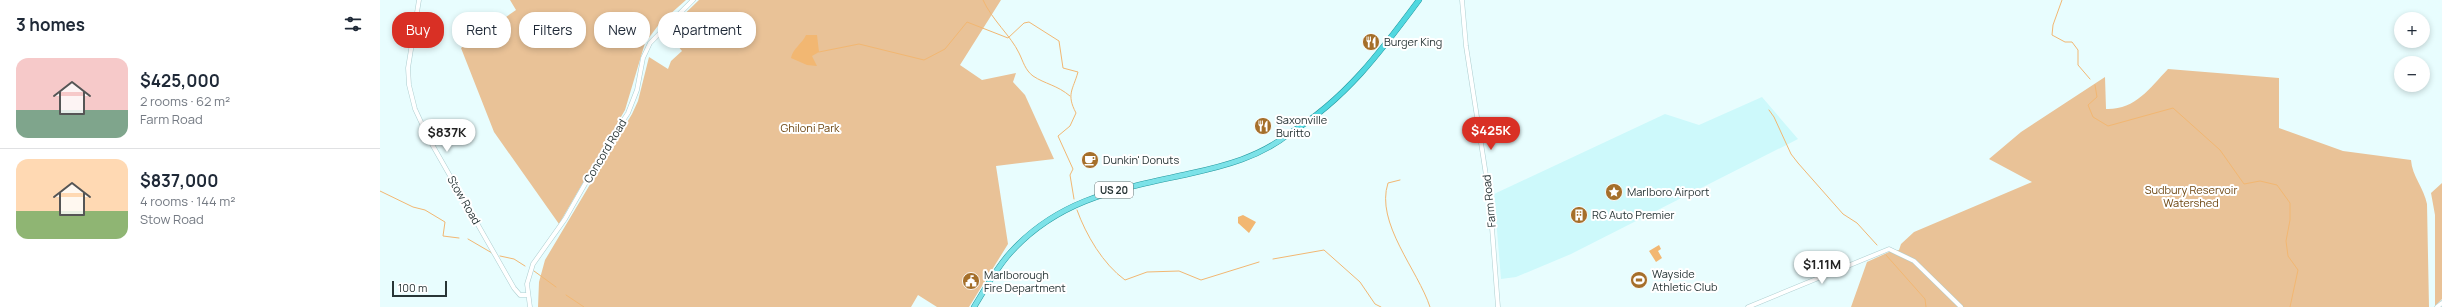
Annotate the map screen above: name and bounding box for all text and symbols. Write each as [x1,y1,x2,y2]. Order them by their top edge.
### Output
chip: Buy [392,12,444,48]
chip: Rent [452,12,511,48]
chip: Filters [519,12,586,48]
chip: New [594,12,650,48]
chip: Apartment [658,12,756,48]
map controls [2394,12,2430,92]
button: + [2394,12,2430,48]
text: 3 homes [16,13,85,36]
icon: filters [342,13,364,35]
restaurant icon: Burger King [1361,32,1381,52]
place label: Burger King [1384,34,1442,49]
button: − [2394,56,2430,92]
text: $425,000 [140,69,220,92]
icon: home [48,74,96,122]
text: 2 rooms · 62 m² [140,92,230,110]
text: Farm Road [140,110,203,128]
place label: Saxonville Buritto [1276,112,1328,140]
street label: Concord Road [580,116,630,185]
restaurant icon: Saxonville Buritto [1253,116,1273,136]
pin: $425K [1463,117,1519,151]
pin: $837K [419,119,475,153]
park label: Ghiloni Park [780,120,840,135]
text: $425K [1471,121,1511,139]
text: $837K [427,123,467,141]
cafe icon: Dunkin' Donuts [1080,150,1100,170]
place label: Dunkin' Donuts [1103,152,1179,167]
text: $837,000 [140,169,218,192]
street label: Stow Road [444,173,484,227]
street label: Farm Road [1478,174,1499,228]
icon: home [48,175,96,223]
road number: US 20 [1095,182,1133,198]
place icon: Marlboro Airport [1604,182,1624,202]
park label: Sudbury Reservoir Watershed [2145,182,2237,210]
place label: Marlboro Airport [1627,184,1709,199]
text: 4 rooms · 144 m² [140,192,236,210]
building icon: RG Auto Premier [1569,205,1589,225]
place label: RG Auto Premier [1592,207,1674,222]
text: Stow Road [140,210,204,228]
pin: $1.11M [1789,251,1855,285]
text: $1.11M [1803,255,1841,273]
place label: Wayside Athletic Club [1652,266,1718,294]
place label: Marlborough Fire Department [984,267,1066,295]
sports icon: Wayside Athletic Club [1629,270,1649,290]
public building icon: Marlborough Fire Department [961,271,981,291]
scale bar [392,279,447,298]
text: 100 m [398,280,427,295]

